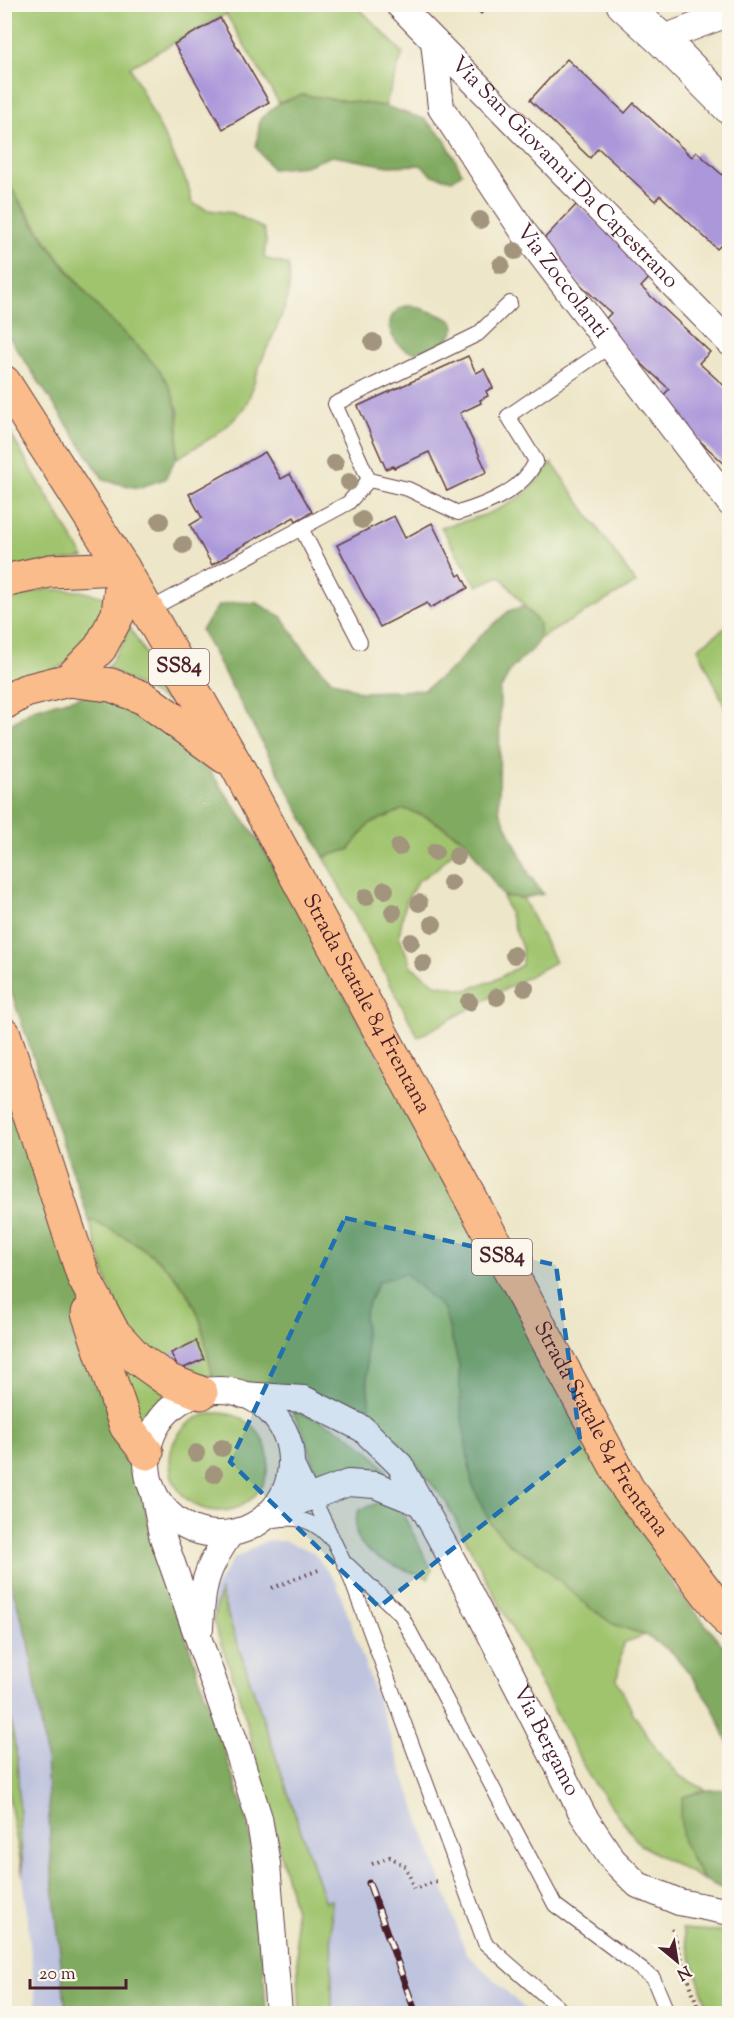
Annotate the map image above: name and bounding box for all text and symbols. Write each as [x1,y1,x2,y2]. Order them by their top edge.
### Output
street label: Via San Giovanni Da Capestrano [442,50,685,297]
street label: Via Zoccolanti [507,218,616,346]
road number: SS84 [149,649,209,685]
street label: Strada Statale 84 Frentana [293,889,438,1120]
road number: SS84 [472,1239,532,1275]
street label: Strada Statale 84 Frentana [524,1316,676,1545]
street label: Via Bergamo [503,1680,587,1802]
north arrow [647,1931,707,1991]
scale bar [30,1952,126,1990]
text: N [672,1959,695,1985]
text: 20 m [39,1962,76,1988]

